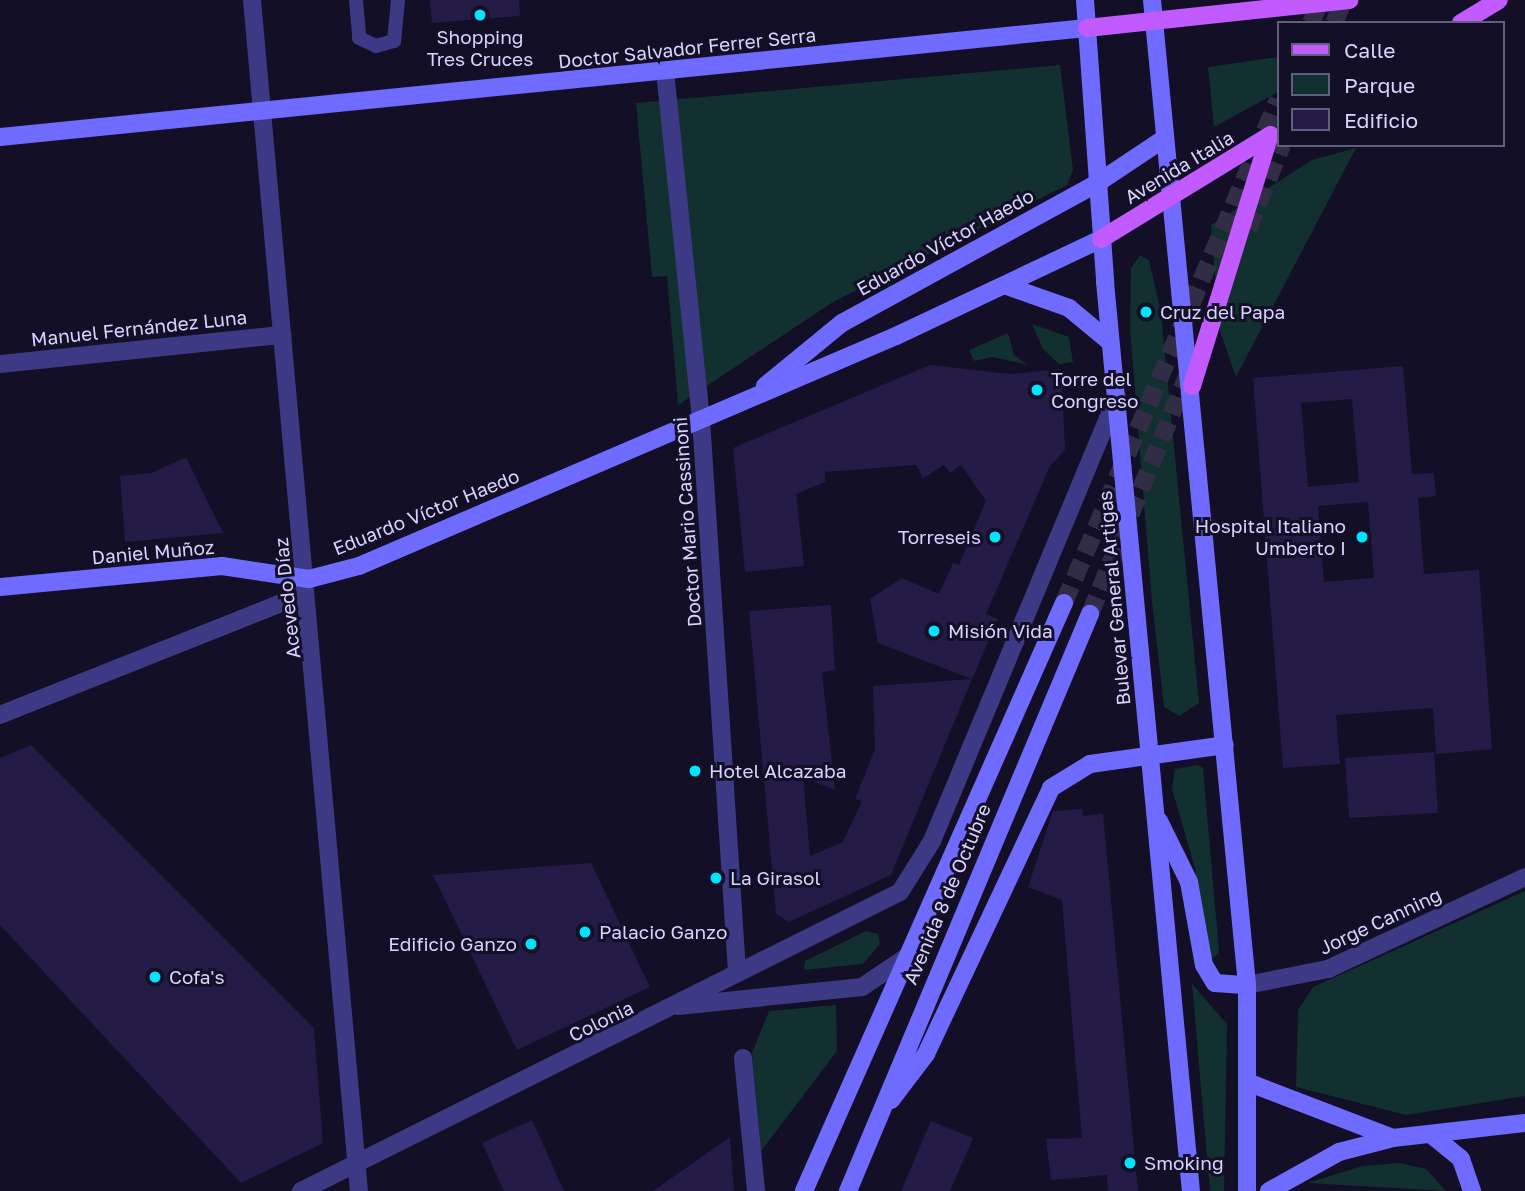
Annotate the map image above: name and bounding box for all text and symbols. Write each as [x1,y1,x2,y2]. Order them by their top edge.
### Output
marker: Shopping Tres Cruces [472,7,488,23]
legend [1276,21,1504,147]
street label: Doctor Salvador Ferrer Serra [557,23,817,73]
place label: Shopping Tres Cruces [427,26,533,70]
text: Calle [1344,37,1396,63]
text: Parque [1344,72,1415,98]
text: Edificio [1344,107,1418,133]
street label: Avenida Italia [1120,126,1238,208]
street label: Eduardo Víctor Haedo [852,184,1038,300]
place label: Cruz del Papa [1160,301,1285,323]
marker: Cruz del Papa [1138,304,1154,320]
street label: Manuel Fernández Luna [30,305,248,351]
place label: Torre del Congreso [1051,368,1138,412]
marker: Torre del Congreso [1029,382,1045,398]
street label: Doctor Mario Cassinoni [668,416,706,628]
street label: Eduardo Víctor Haedo [329,464,523,560]
street label: Bulevar General Artigas [1093,490,1135,706]
place label: Hospital Italiano Umberto I [1195,515,1346,559]
place label: Torreseis [898,526,981,548]
marker: Hospital Italiano Umberto I [1352,527,1372,547]
marker: Torreseis [987,529,1003,545]
street label: Daniel Muñoz [91,535,215,569]
street label: Acevedo Díaz [269,536,305,660]
place label: Misión Vida [948,620,1053,642]
marker: Misión Vida [926,623,942,639]
place label: Hotel Alcazaba [709,760,846,782]
marker: Hotel Alcazaba [687,763,703,779]
street label: Avenida 8 de Octubre [899,800,995,988]
place label: La Girasol [730,867,820,889]
marker: La Girasol [708,870,724,886]
street label: Jorge Canning [1315,883,1445,959]
place label: Palacio Ganzo [599,921,727,943]
marker: Palacio Ganzo [577,924,593,940]
place label: Edificio Ganzo [388,933,517,955]
marker: Edificio Ganzo [523,936,539,952]
place label: Cofa's [169,966,224,988]
marker: Cofa's [147,969,163,985]
street label: Colonia [565,996,637,1046]
place label: Smoking [1144,1152,1224,1174]
marker: Smoking [1122,1155,1138,1171]

